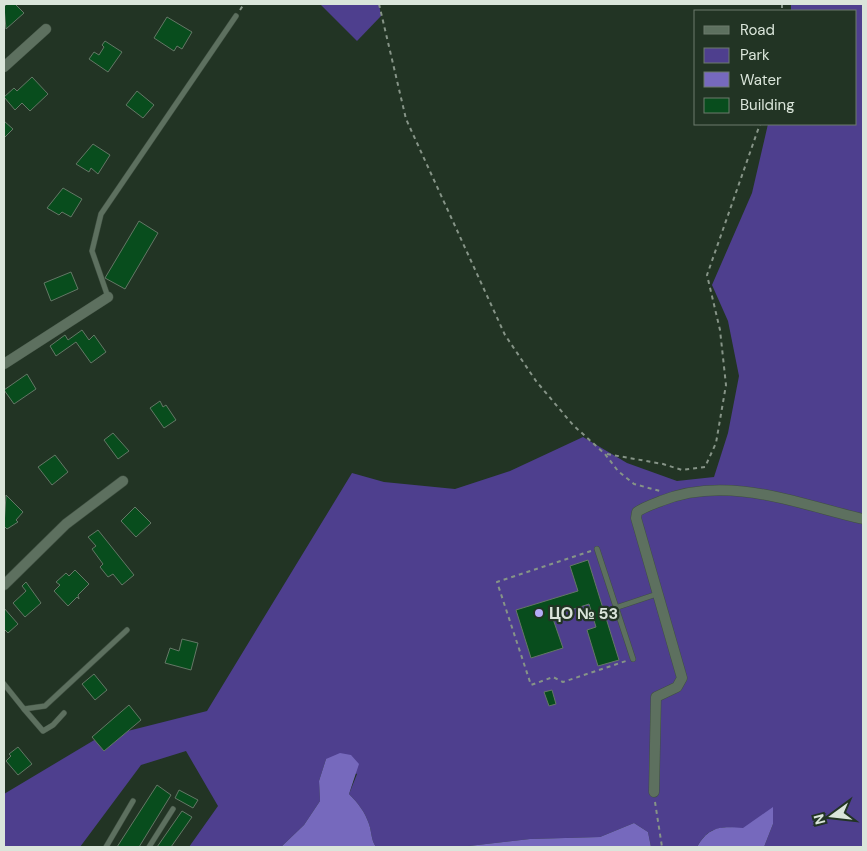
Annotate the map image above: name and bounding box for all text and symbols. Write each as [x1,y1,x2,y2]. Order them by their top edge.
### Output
legend [694,10,857,125]
text: Road [740,20,775,40]
text: Park [740,45,770,65]
text: Water [740,70,782,90]
text: Building [740,95,795,115]
place label: ЦО № 53 [549,603,618,624]
marker: ЦО № 53 [533,607,545,619]
north arrow [807,791,857,841]
text: N [809,812,829,827]

